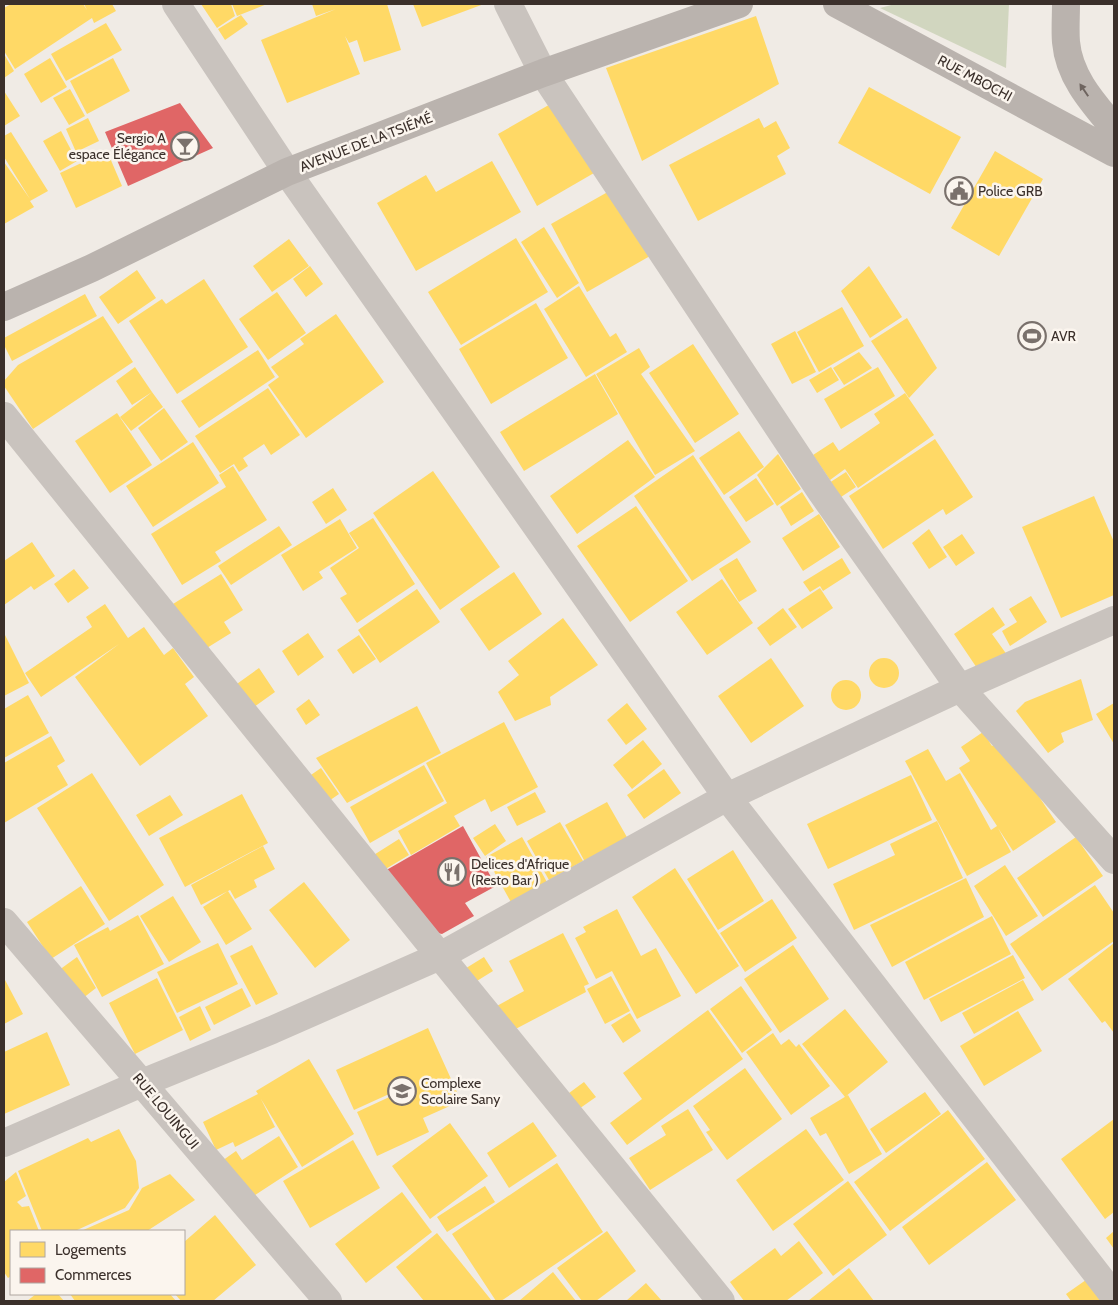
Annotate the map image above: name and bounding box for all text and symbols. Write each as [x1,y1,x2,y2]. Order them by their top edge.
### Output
street label: RUE MBOCHI [935,51,1015,105]
one-way arrow [1079,84,1089,97]
street label: AVENUE DE LA TSIÉMÉ [297,108,435,176]
place label: Sergio A espace Élégance [69,129,166,163]
bar icon: Sergio A espace Élégance [170,131,200,161]
public building icon: Police GRB [944,176,974,206]
place label: Police GRB [978,182,1043,200]
sports icon: AVR [1017,321,1047,351]
place label: AVR [1051,327,1076,345]
place label: Delices d'Afrique (Resto Bar ) [471,855,569,889]
restaurant icon: Delices d'Afrique (Resto Bar ) [437,857,467,887]
street label: RUE LOUINGUI [129,1069,203,1153]
place label: Complexe Scolaire Sany [421,1074,500,1108]
school or university icon: Complexe Scolaire Sany [387,1076,417,1106]
legend [10,1230,185,1295]
text: Logements [55,1241,126,1259]
text: Commerces [55,1266,131,1284]

